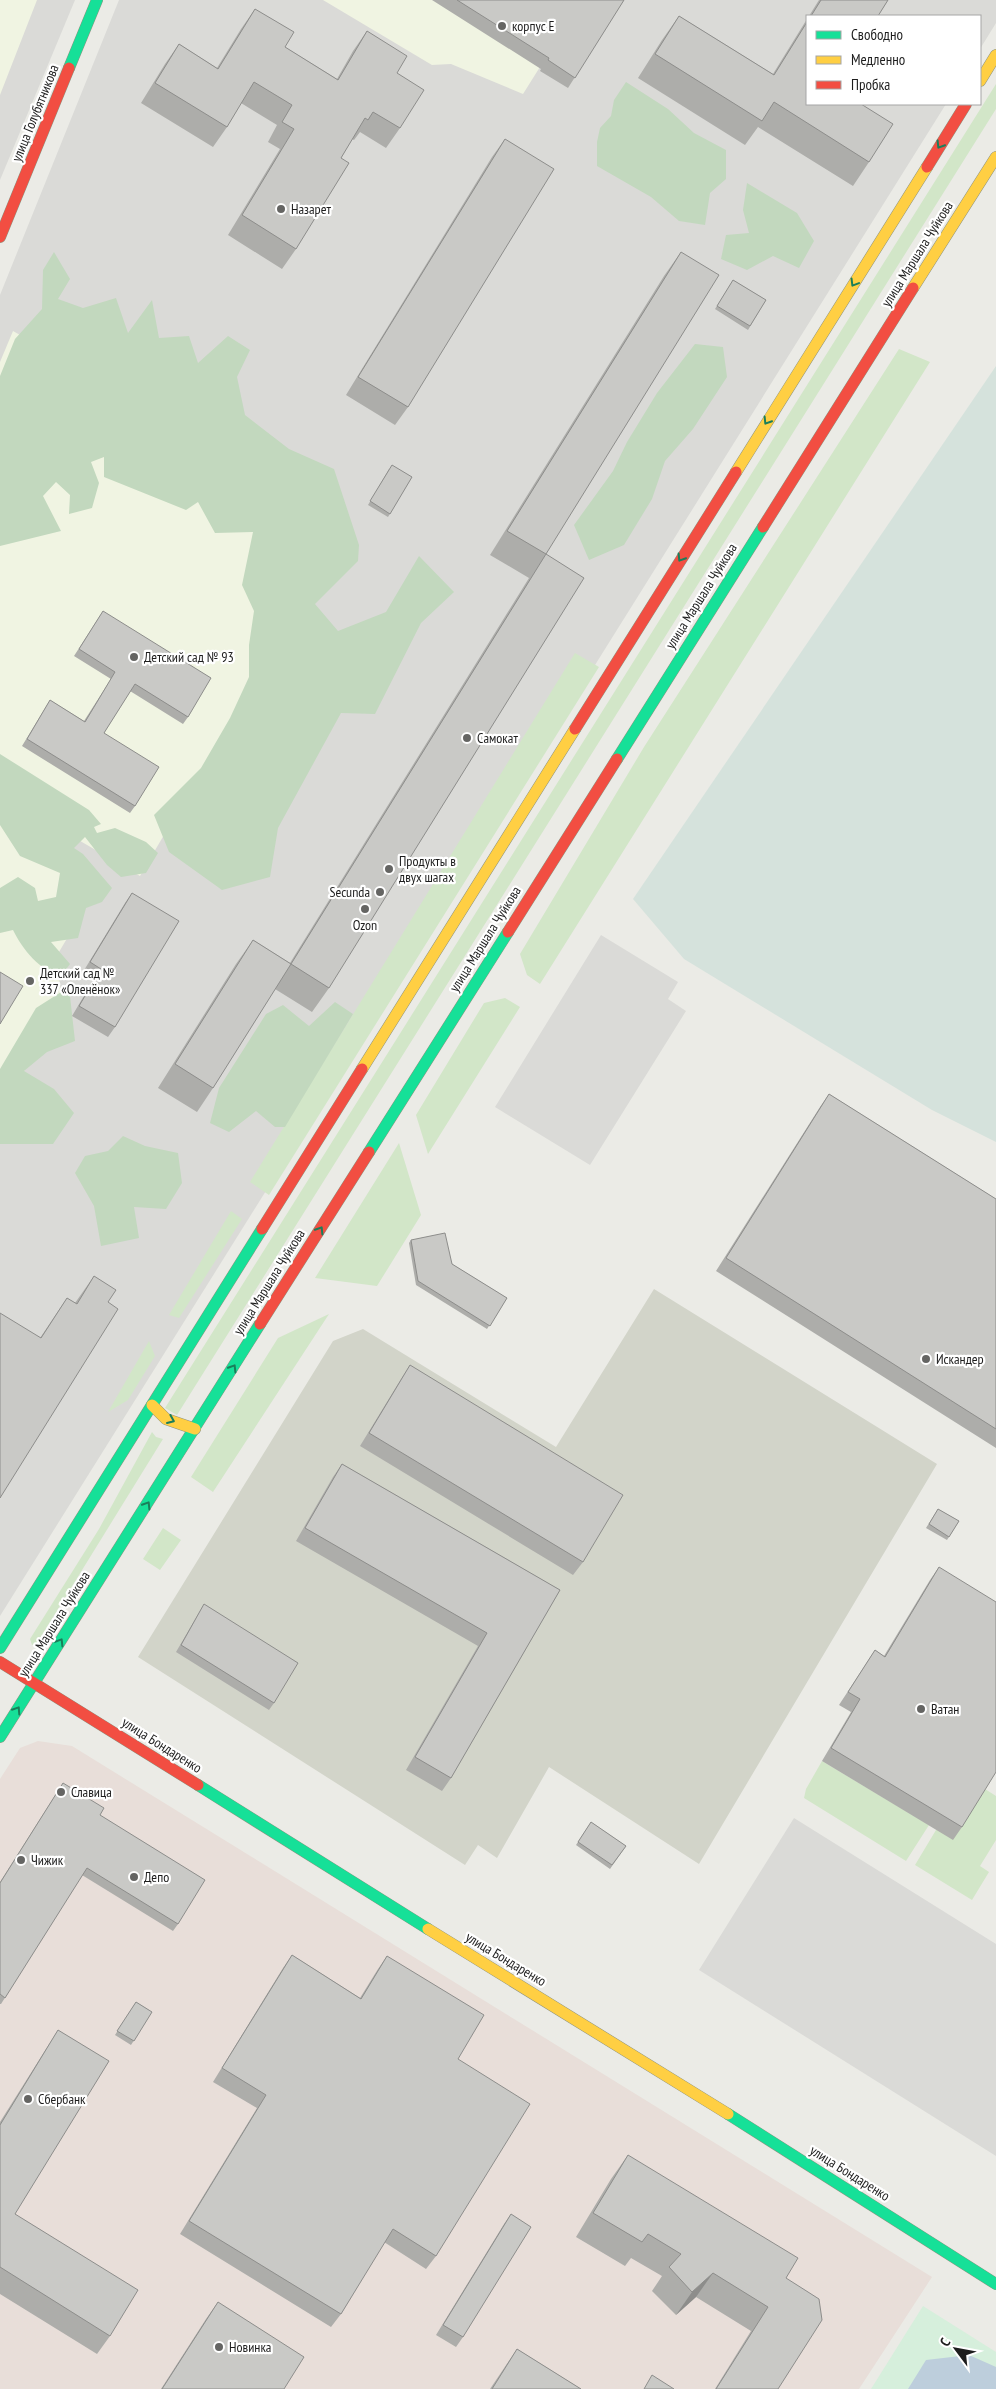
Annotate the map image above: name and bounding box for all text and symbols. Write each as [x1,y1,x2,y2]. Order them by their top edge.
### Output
legend [806,15,981,105]
place label: корпус Е [512,17,555,35]
marker: корпус Е [496,20,508,32]
text: Свободно [851,25,903,44]
text: Медленно [851,50,905,69]
street label: улица Голубятникова [7,62,63,164]
text: Пробка [851,75,890,94]
one-way arrow [936,140,946,149]
street label: улица Маршала Чуйкова [877,198,957,310]
place label: Назарет [291,200,331,218]
marker: Назарет [275,203,287,215]
one-way arrow [851,278,861,287]
one-way arrow [764,415,774,424]
street label: улица Маршала Чуйкова [661,540,741,652]
one-way arrow [678,553,688,562]
place label: Детский сад № 93 [144,648,234,666]
marker: Детский сад № 93 [128,651,140,663]
place label: Самокат [477,729,518,747]
marker: Самокат [461,732,473,744]
place label: Продукты в двух шагах [399,852,456,886]
marker: Продукты в двух шагах [383,863,395,875]
place label: Secunda [329,883,370,901]
street label: улица Маршала Чуйкова [445,883,525,995]
marker: Secunda [374,886,386,898]
marker: Ozon [359,903,371,915]
place label: Ozon [353,916,377,934]
place label: Детский сад № 337 «Оленёнок» [40,964,120,998]
marker: Детский сад № 337 «Оленёнок» [24,975,36,987]
street label: улица Маршала Чуйкова [229,1226,309,1338]
one-way arrow [313,1226,323,1235]
place label: Искандер [936,1350,984,1368]
marker: Искандер [920,1353,932,1365]
one-way arrow [227,1364,237,1373]
one-way arrow [166,1414,175,1425]
one-way arrow [140,1501,150,1510]
street label: улица Маршала Чуйкова [14,1568,94,1680]
one-way arrow [53,1639,63,1648]
place label: Ватан [931,1700,959,1718]
marker: Ватан [915,1703,927,1715]
one-way arrow [11,1707,20,1716]
street label: улица Бондаренко [119,1713,205,1777]
place label: Славица [71,1783,112,1801]
marker: Славица [55,1786,67,1798]
place label: Чижик [31,1851,64,1869]
marker: Чижик [15,1854,27,1866]
place label: Депо [144,1868,169,1886]
marker: Депо [128,1871,140,1883]
street label: улица Бондаренко [462,1928,550,1990]
place label: Сбербанк [38,2090,86,2108]
marker: Сбербанк [22,2093,34,2105]
street label: улица Бондаренко [807,2141,893,2205]
north arrow [931,2324,981,2374]
text: С [936,2334,955,2350]
place label: Новинка [229,2338,271,2356]
marker: Новинка [213,2341,225,2353]

